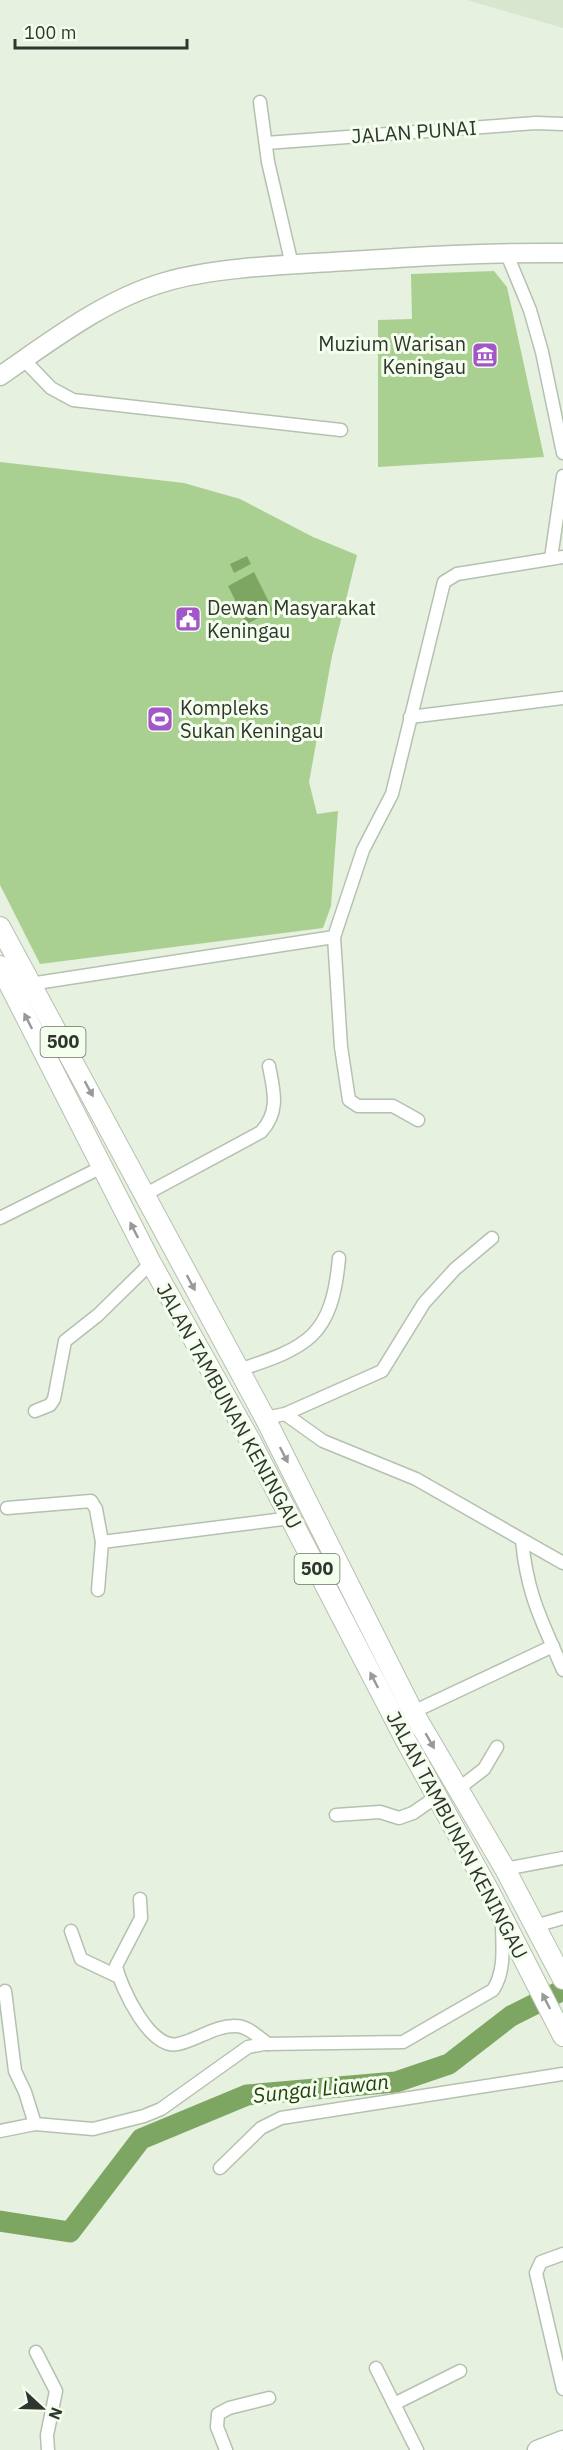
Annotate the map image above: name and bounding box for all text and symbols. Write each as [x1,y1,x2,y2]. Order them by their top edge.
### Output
scale bar [15,12,188,50]
text: 100 m [24,21,76,44]
street label: JALAN PUNAI [350,114,478,149]
place label: Muzium Warisan Keningau [318,330,466,380]
museum icon: Muzium Warisan Keningau [470,340,500,370]
place label: Dewan Masyarakat Keningau [207,594,376,644]
public building icon: Dewan Masyarakat Keningau [173,604,203,634]
place label: Kompleks Sukan Keningau [180,694,324,744]
sports icon: Kompleks Sukan Keningau [145,704,175,734]
one-way arrow [24,1013,33,1030]
road number: 500 [40,1027,86,1057]
one-way arrow [84,1081,94,1098]
one-way arrow [130,1221,140,1239]
one-way arrow [186,1275,196,1292]
street label: JALAN TAMBUNAN KENINGAU [150,1278,308,1534]
one-way arrow [278,1446,288,1464]
road number: 500 [294,1554,340,1584]
one-way arrow [370,1671,380,1689]
street label: JALAN TAMBUNAN KENINGAU [380,1706,534,1964]
one-way arrow [424,1733,435,1749]
one-way arrow [541,1992,551,2010]
water label: Sungai Liawan [252,2067,390,2109]
north arrow [12,2378,72,2438]
text: N [44,2404,67,2423]

